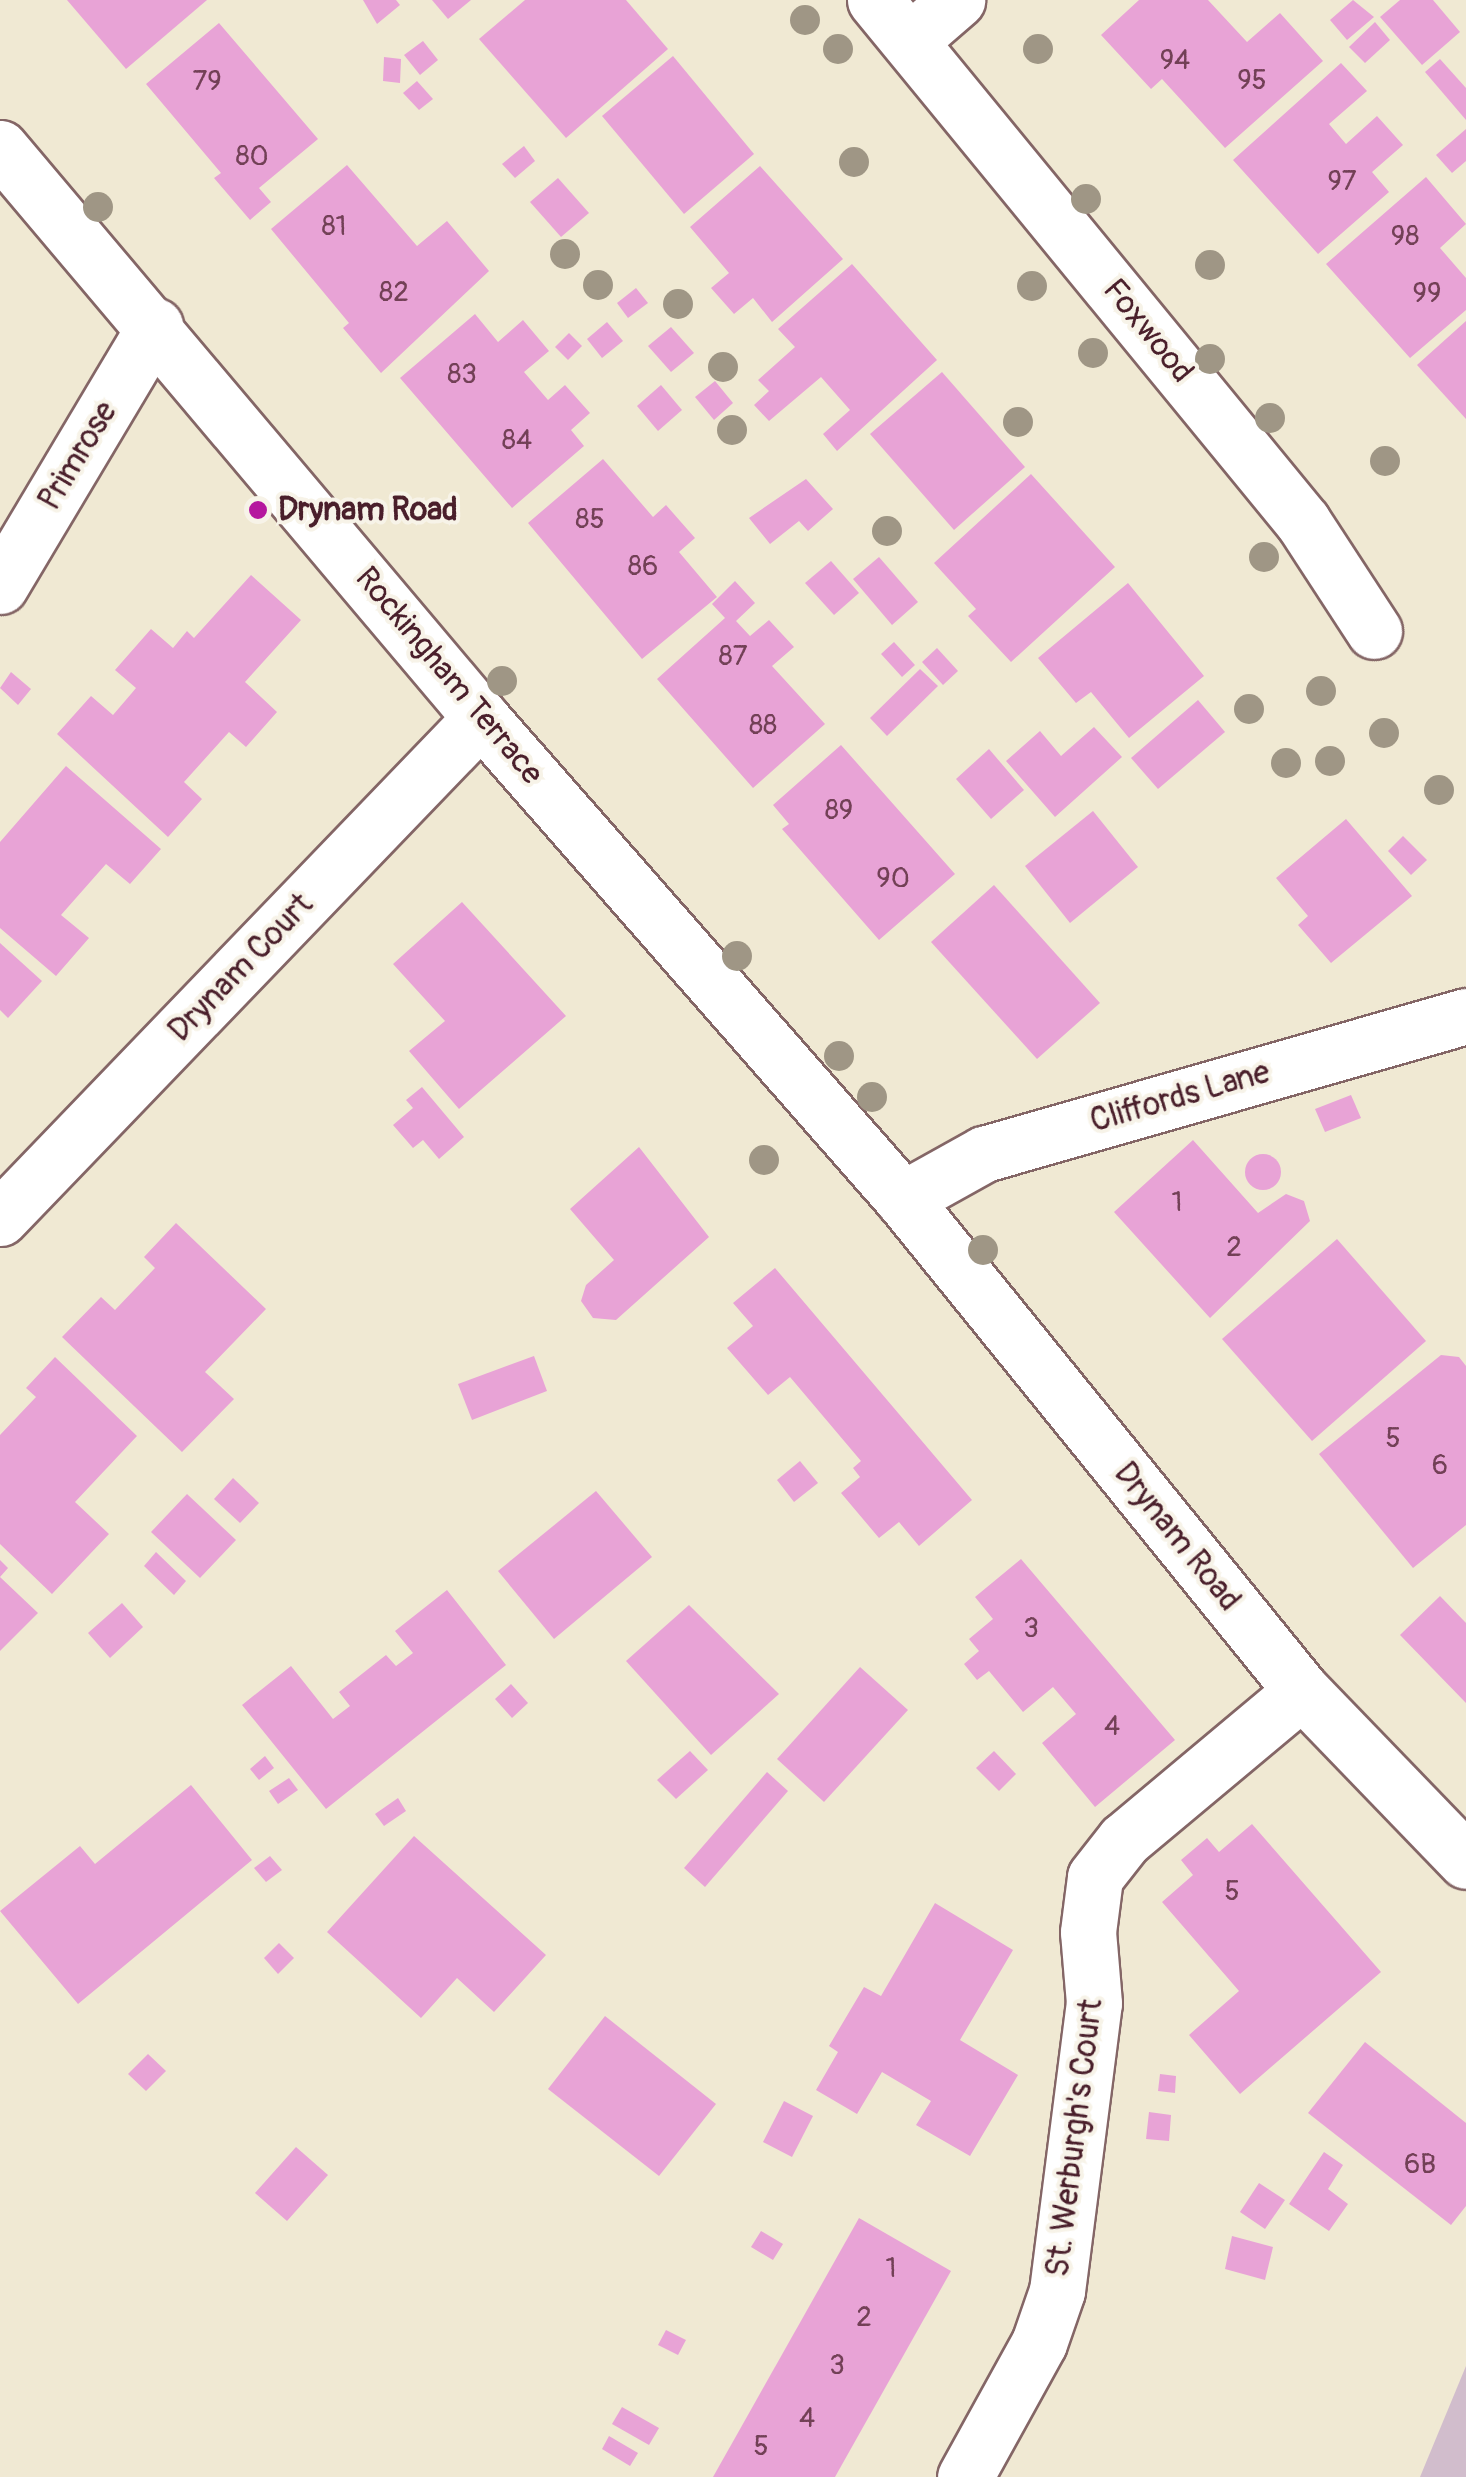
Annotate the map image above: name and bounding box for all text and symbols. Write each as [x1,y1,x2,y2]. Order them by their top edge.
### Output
house number: 94 [1160,44,1190,78]
house number: 95 [1237,64,1267,98]
house number: 79 [192,65,222,99]
house number: 80 [235,140,269,174]
house number: 97 [1327,165,1357,199]
house number: 81 [321,210,347,244]
house number: 98 [1391,220,1419,254]
street label: Foxwood [1095,271,1201,391]
house number: 82 [379,276,409,310]
house number: 99 [1413,277,1441,311]
house number: 83 [447,358,477,392]
street label: Primrose [31,395,125,517]
house number: 84 [502,424,532,458]
place label: Drynam Road [278,491,458,529]
marker: Drynam Road [247,499,269,521]
house number: 85 [575,503,605,537]
house number: 86 [628,550,658,584]
street label: Rockingham Terrace [347,560,551,792]
house number: 87 [719,640,747,674]
house number: 88 [749,709,777,743]
house number: 89 [825,794,853,828]
house number: 90 [876,862,910,896]
street label: Drynam Court [161,886,321,1050]
street label: Cliffords Lane [1086,1053,1274,1141]
house number: 1 [1172,1186,1182,1220]
house number: 2 [1226,1231,1242,1265]
house number: 5 [1385,1422,1401,1456]
house number: 6 [1432,1449,1448,1483]
street label: Drynam Road [1106,1455,1248,1619]
house number: 3 [1023,1612,1039,1646]
house number: 4 [1104,1710,1120,1744]
house number: 5 [1224,1875,1240,1909]
street label: St. Werburgh's Court [1039,1997,1111,2279]
house number: 6B [1404,2148,1436,2182]
house number: 1 [886,2252,896,2286]
house number: 2 [856,2301,872,2335]
house number: 3 [829,2349,845,2383]
house number: 4 [799,2402,815,2436]
house number: 5 [753,2430,769,2464]

